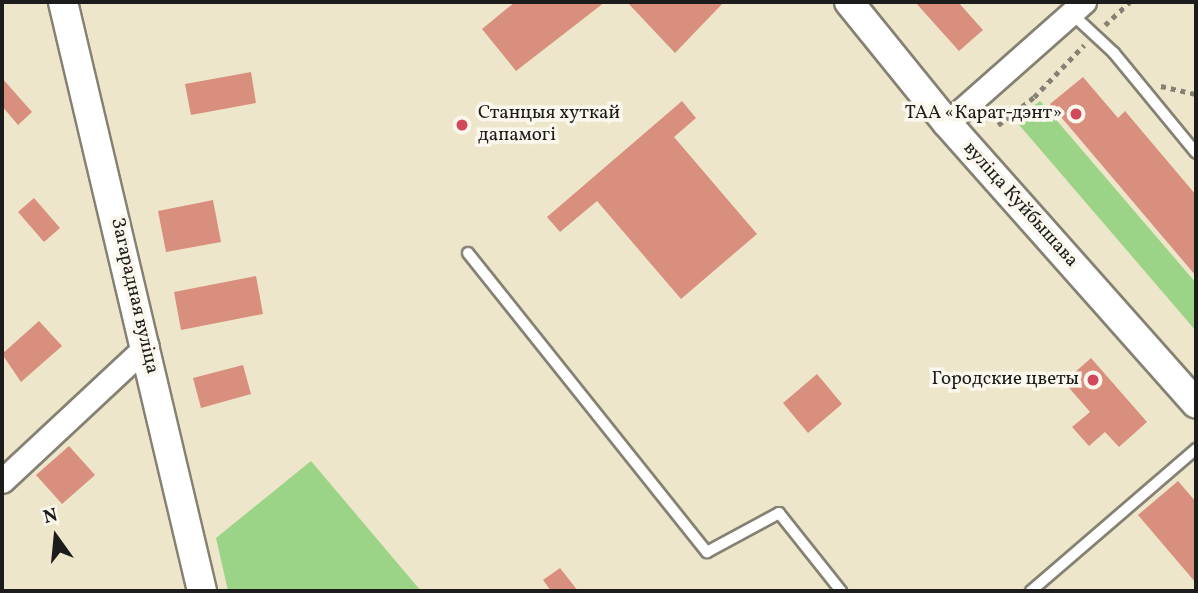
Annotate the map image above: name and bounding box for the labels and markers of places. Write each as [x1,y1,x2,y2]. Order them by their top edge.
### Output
place label: Станцыя хуткай дапамогі [478,103,620,147]
place label: ТАА «Карат-дэнт» [904,103,1062,125]
marker: ТАА «Карат-дэнт» [1068,106,1084,122]
marker: Станцыя хуткай дапамогі [452,115,472,135]
place label: Городские цветы [932,369,1079,391]
marker: Городские цветы [1085,372,1101,388]

